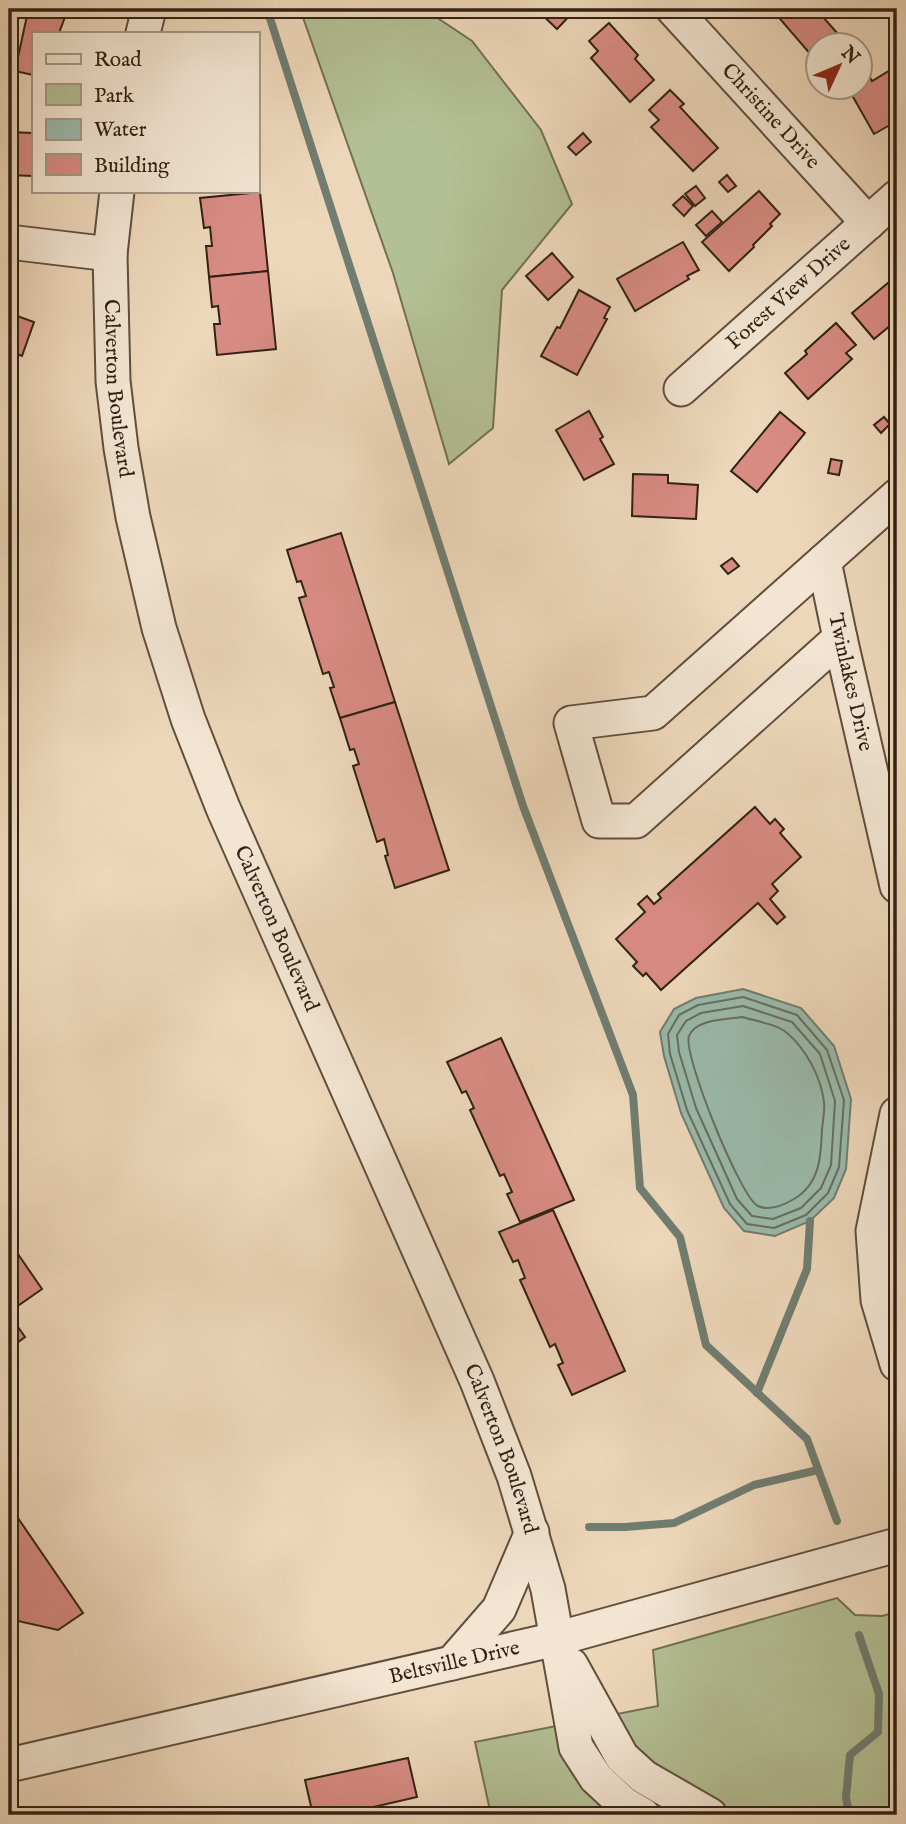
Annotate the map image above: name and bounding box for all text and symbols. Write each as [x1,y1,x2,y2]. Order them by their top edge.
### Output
legend [32,32,259,192]
north arrow [804,32,874,102]
text: N [835,41,865,70]
text: Road [94,47,142,74]
street label: Christine Drive [716,58,826,175]
text: Park [94,83,135,110]
text: Water [94,117,147,144]
text: Building [94,153,170,180]
street label: Forest View Drive [721,231,857,356]
street label: Calverton Boulevard [98,299,140,480]
street label: Twinlakes Drive [822,611,879,754]
street label: Calverton Boulevard [228,841,325,1017]
street label: Calverton Boulevard [458,1360,544,1538]
street label: Beltsville Drive [386,1634,523,1691]

